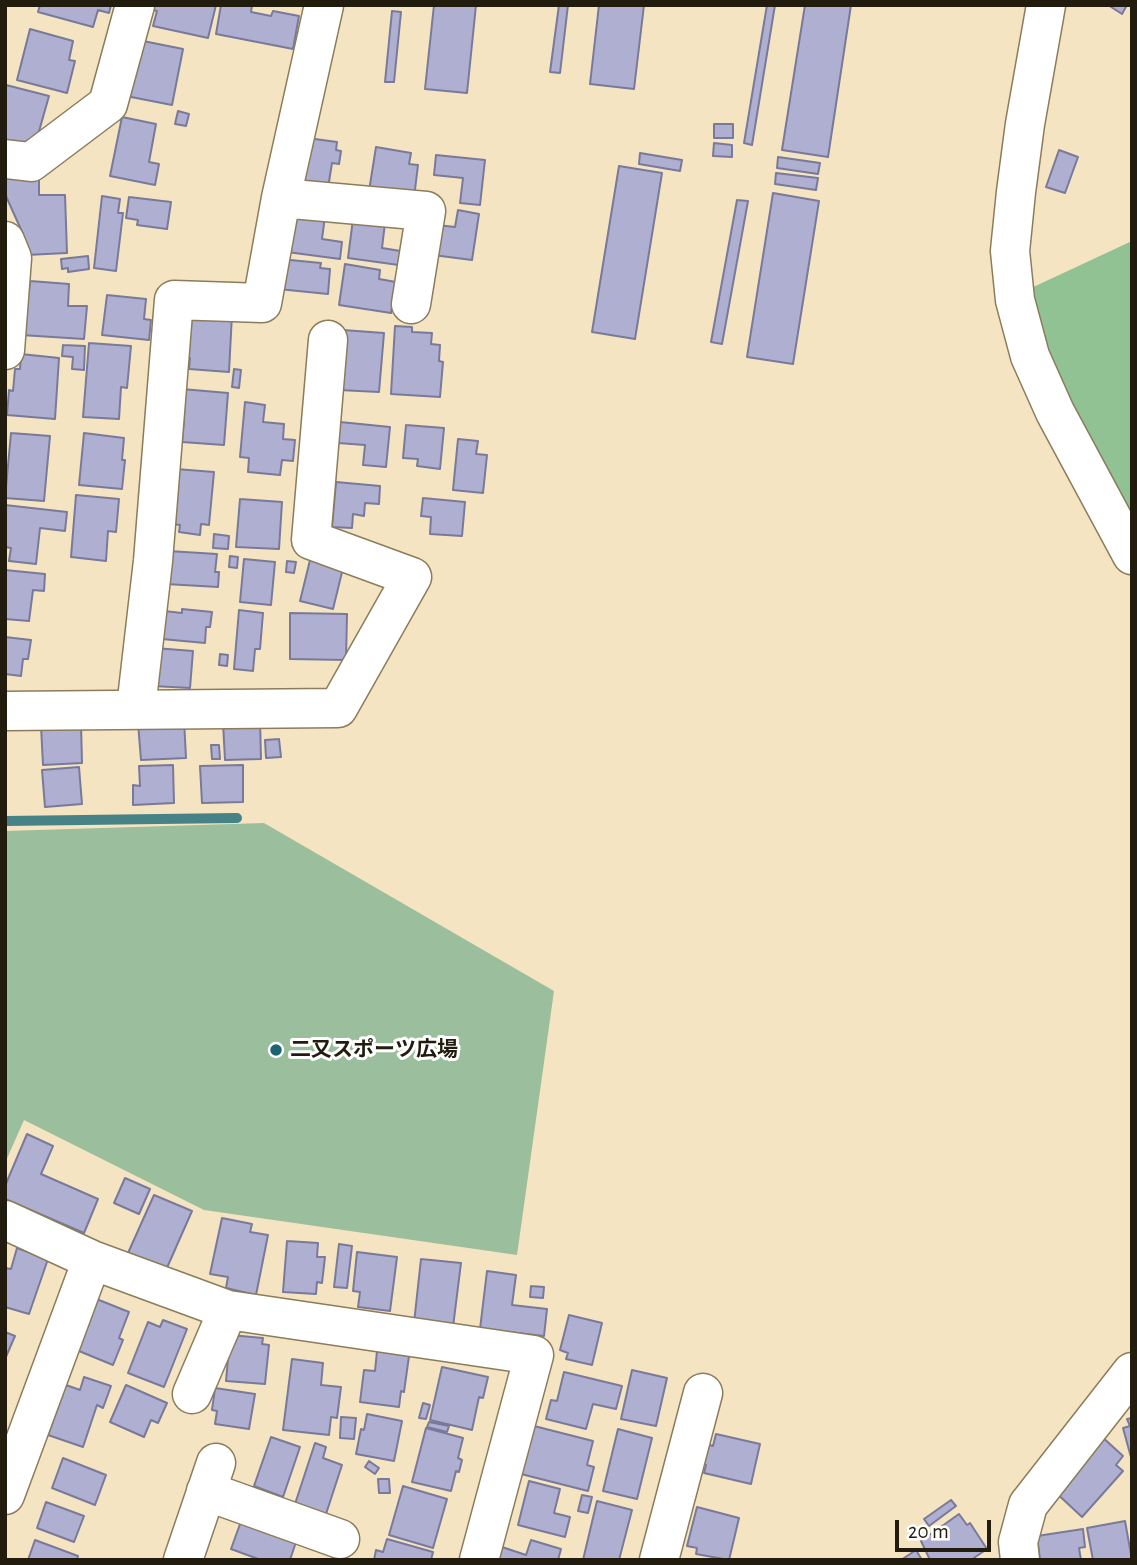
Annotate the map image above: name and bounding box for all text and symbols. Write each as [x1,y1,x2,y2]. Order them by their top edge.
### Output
place label: 二又スポーツ広場 [290,1037,458,1063]
marker: 二又スポーツ広場 [268,1042,284,1058]
scale bar [899,1506,995,1550]
text: 20 m [908,1521,949,1542]

